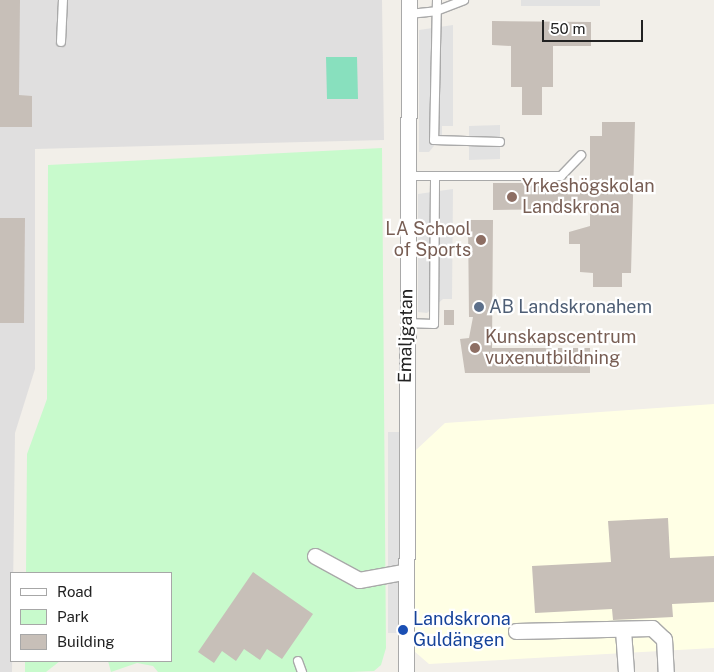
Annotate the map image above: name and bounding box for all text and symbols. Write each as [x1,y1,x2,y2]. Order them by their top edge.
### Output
scale bar [544,10,645,42]
text: 50 m [550,20,585,37]
place label: Yrkeshögskolan Landskrona [522,176,655,218]
marker: Yrkeshögskolan Landskrona [506,191,518,203]
place label: LA School of Sports [385,219,471,262]
marker: LA School of Sports [475,234,487,246]
street label: Emaljgatan [394,289,418,383]
place label: AB Landskronahem [489,296,652,318]
marker: AB Landskronahem [473,301,485,313]
place label: Kunskapscentrum vuxenutbildning [485,327,636,369]
marker: Kunskapscentrum vuxenutbildning [469,342,481,354]
legend [10,572,172,662]
text: Road [57,583,93,600]
text: Park [57,608,89,625]
place label: Landskrona Guldängen [413,609,511,652]
marker: Landskrona Guldängen [397,624,409,636]
text: Building [57,633,115,650]

